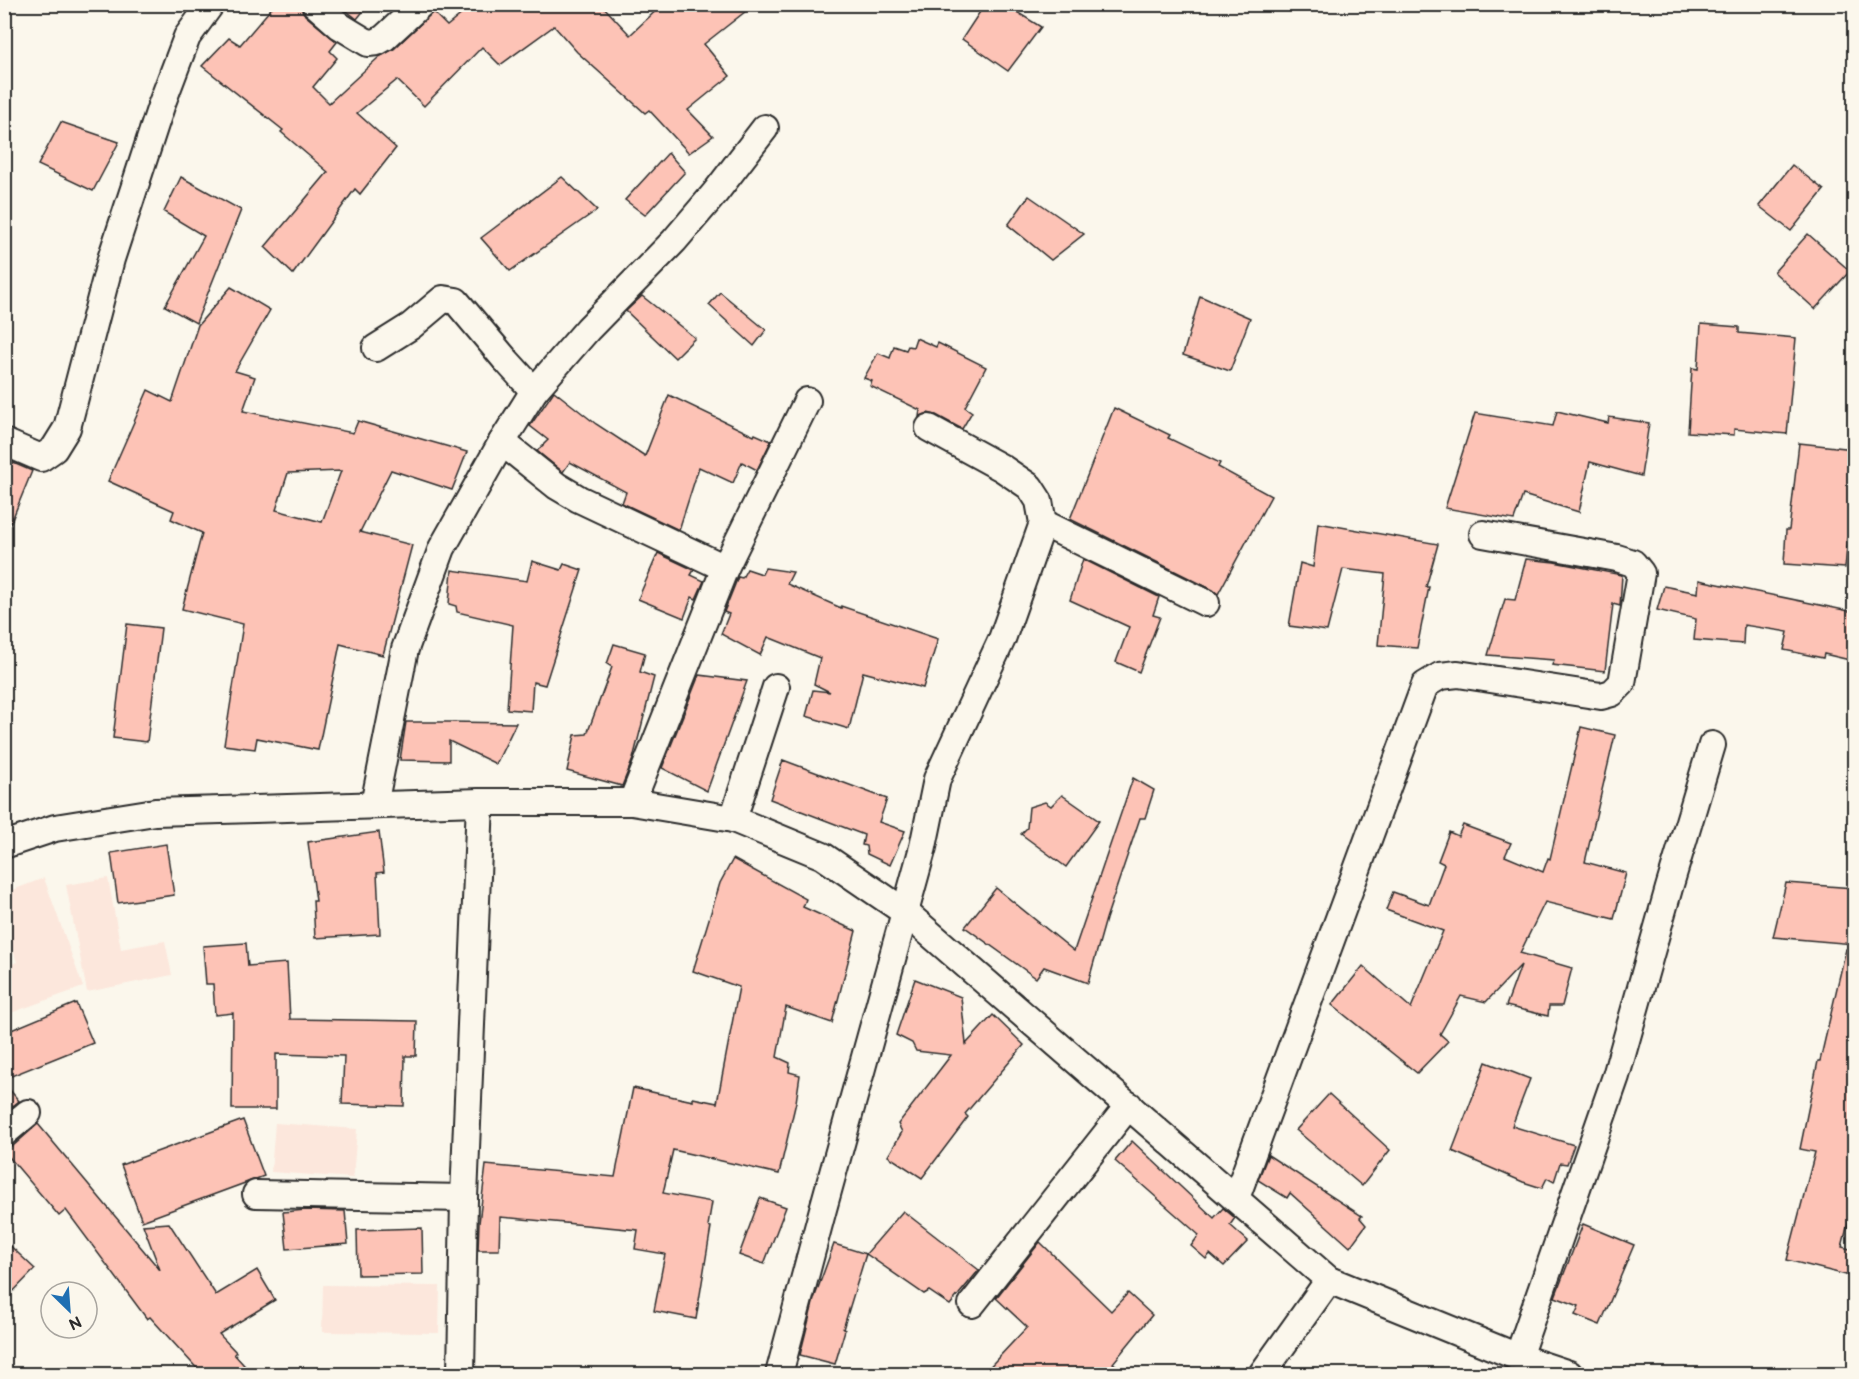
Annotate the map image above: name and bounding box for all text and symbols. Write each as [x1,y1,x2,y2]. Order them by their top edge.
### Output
north arrow [39,1280,99,1340]
text: N [65,1311,84,1333]

